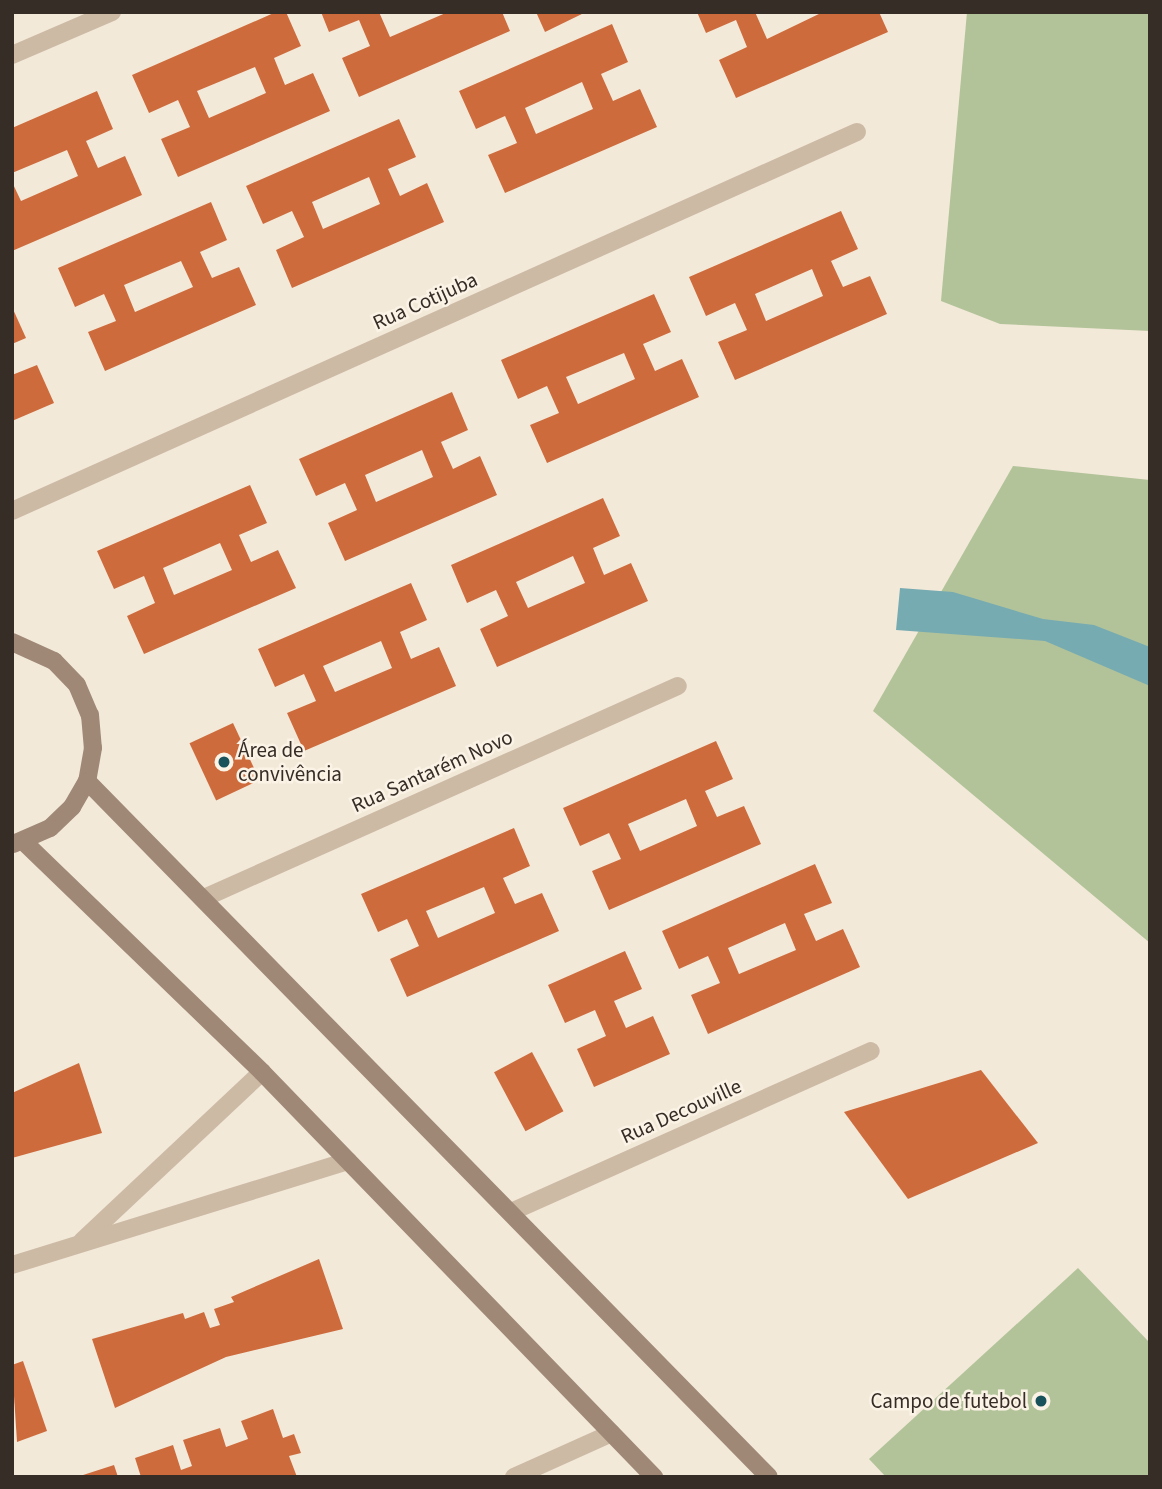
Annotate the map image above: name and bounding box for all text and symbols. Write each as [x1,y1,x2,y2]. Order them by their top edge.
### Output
street label: Rua Cotijuba [369,267,481,335]
street label: Rua Santarém Novo [347,724,517,818]
place label: Área de convivência [238,737,342,787]
marker: Área de convivência [216,754,232,770]
street label: Rua Decouville [617,1073,745,1149]
place label: Campo de futebol [870,1388,1027,1414]
marker: Campo de futebol [1033,1393,1049,1409]

